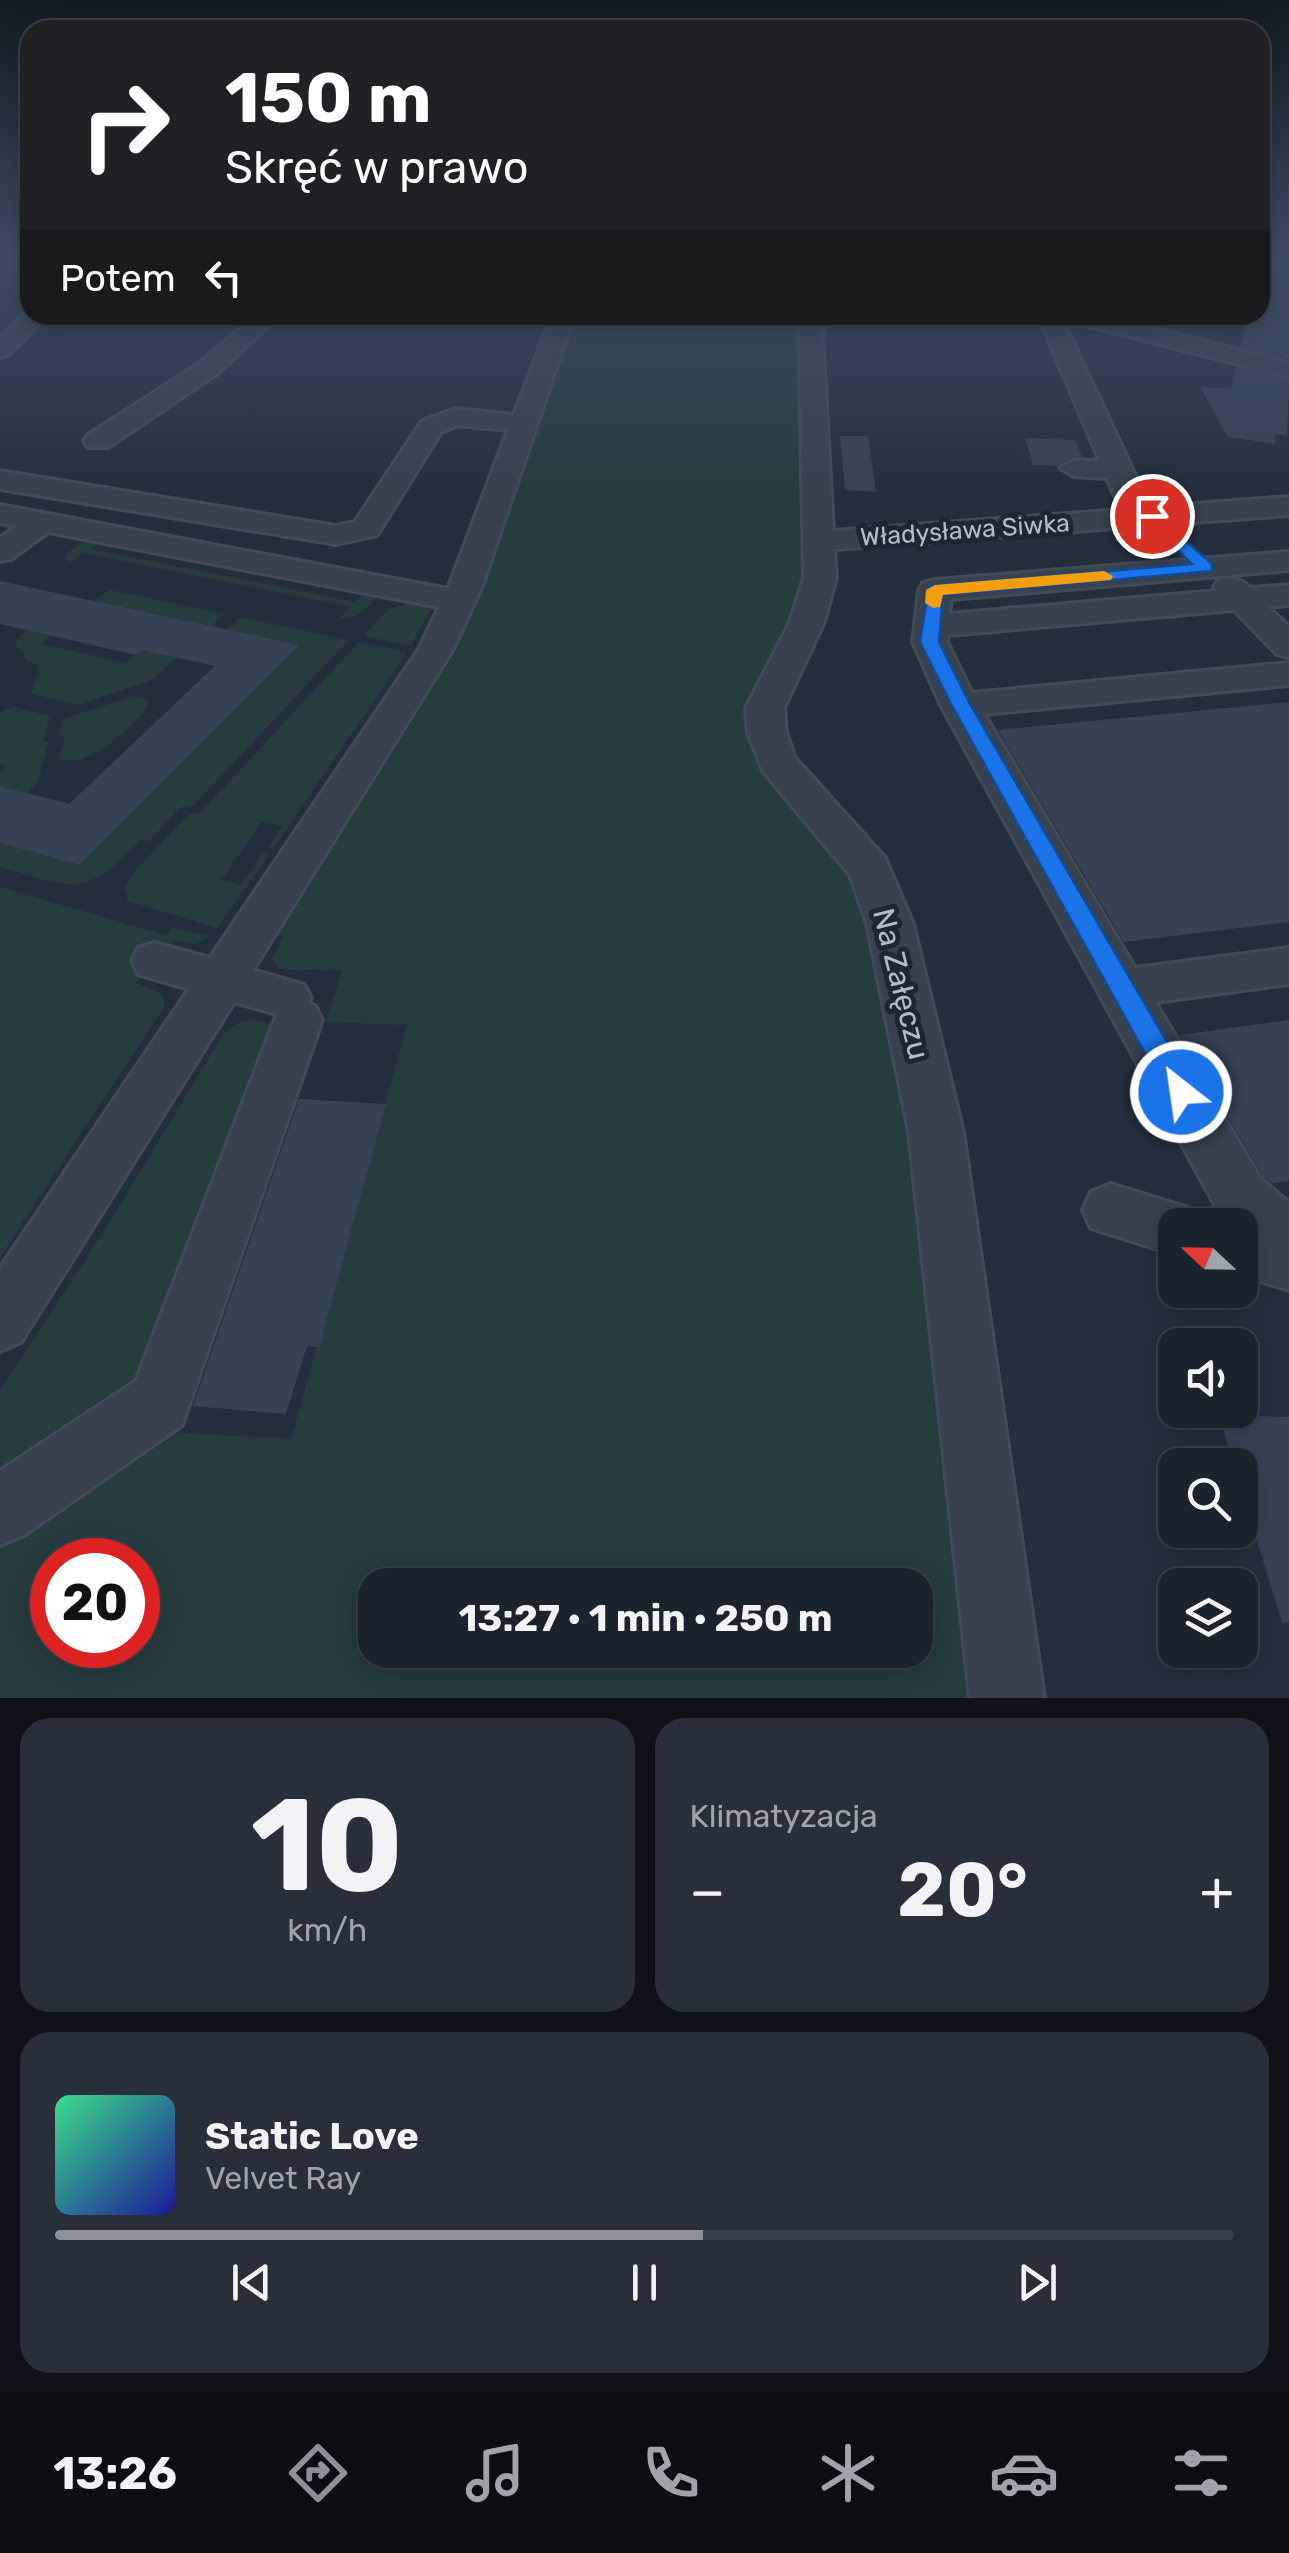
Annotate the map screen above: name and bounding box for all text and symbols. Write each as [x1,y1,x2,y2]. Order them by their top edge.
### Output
text: 150 m [225,57,432,140]
icon: right [60,60,190,190]
text: Skręć w prawo [225,141,529,194]
icon: left [196,250,251,305]
text: Potem [60,255,176,301]
pin [1110,474,1195,559]
icon: arrive [1125,489,1180,544]
street label: Władysława Siwka [859,508,1071,552]
street label: Na Załęczu [865,905,937,1063]
position arrow [1129,1040,1233,1144]
north arrow [1158,1208,1258,1308]
map controls [1158,1208,1258,1668]
button: sound [1158,1328,1258,1428]
button: search [1158,1448,1258,1548]
speed limit sign: 20 [30,1538,160,1668]
button: layers [1158,1568,1258,1668]
text: 13:27 · 1 min · 250 m [458,1595,833,1641]
text: 10 [251,1768,404,1923]
text: Klimatyzacja [690,1797,878,1835]
text: 20° [897,1846,1028,1935]
text: − [690,1859,725,1924]
text: + [1200,1859,1234,1924]
text: km/h [287,1911,367,1949]
text: Static Love [205,2113,419,2159]
text: Velvet Ray [205,2159,361,2197]
icon: previous [224,2255,279,2310]
icon: pause [617,2255,672,2310]
icon: next [1010,2255,1065,2310]
icon: directions [283,2438,353,2508]
icon: music [460,2438,530,2508]
icon: phone [636,2438,706,2508]
icon: climate [813,2438,883,2508]
icon: car [989,2438,1059,2508]
icon: filters [1166,2438,1236,2508]
text: 13:26 [53,2447,177,2500]

